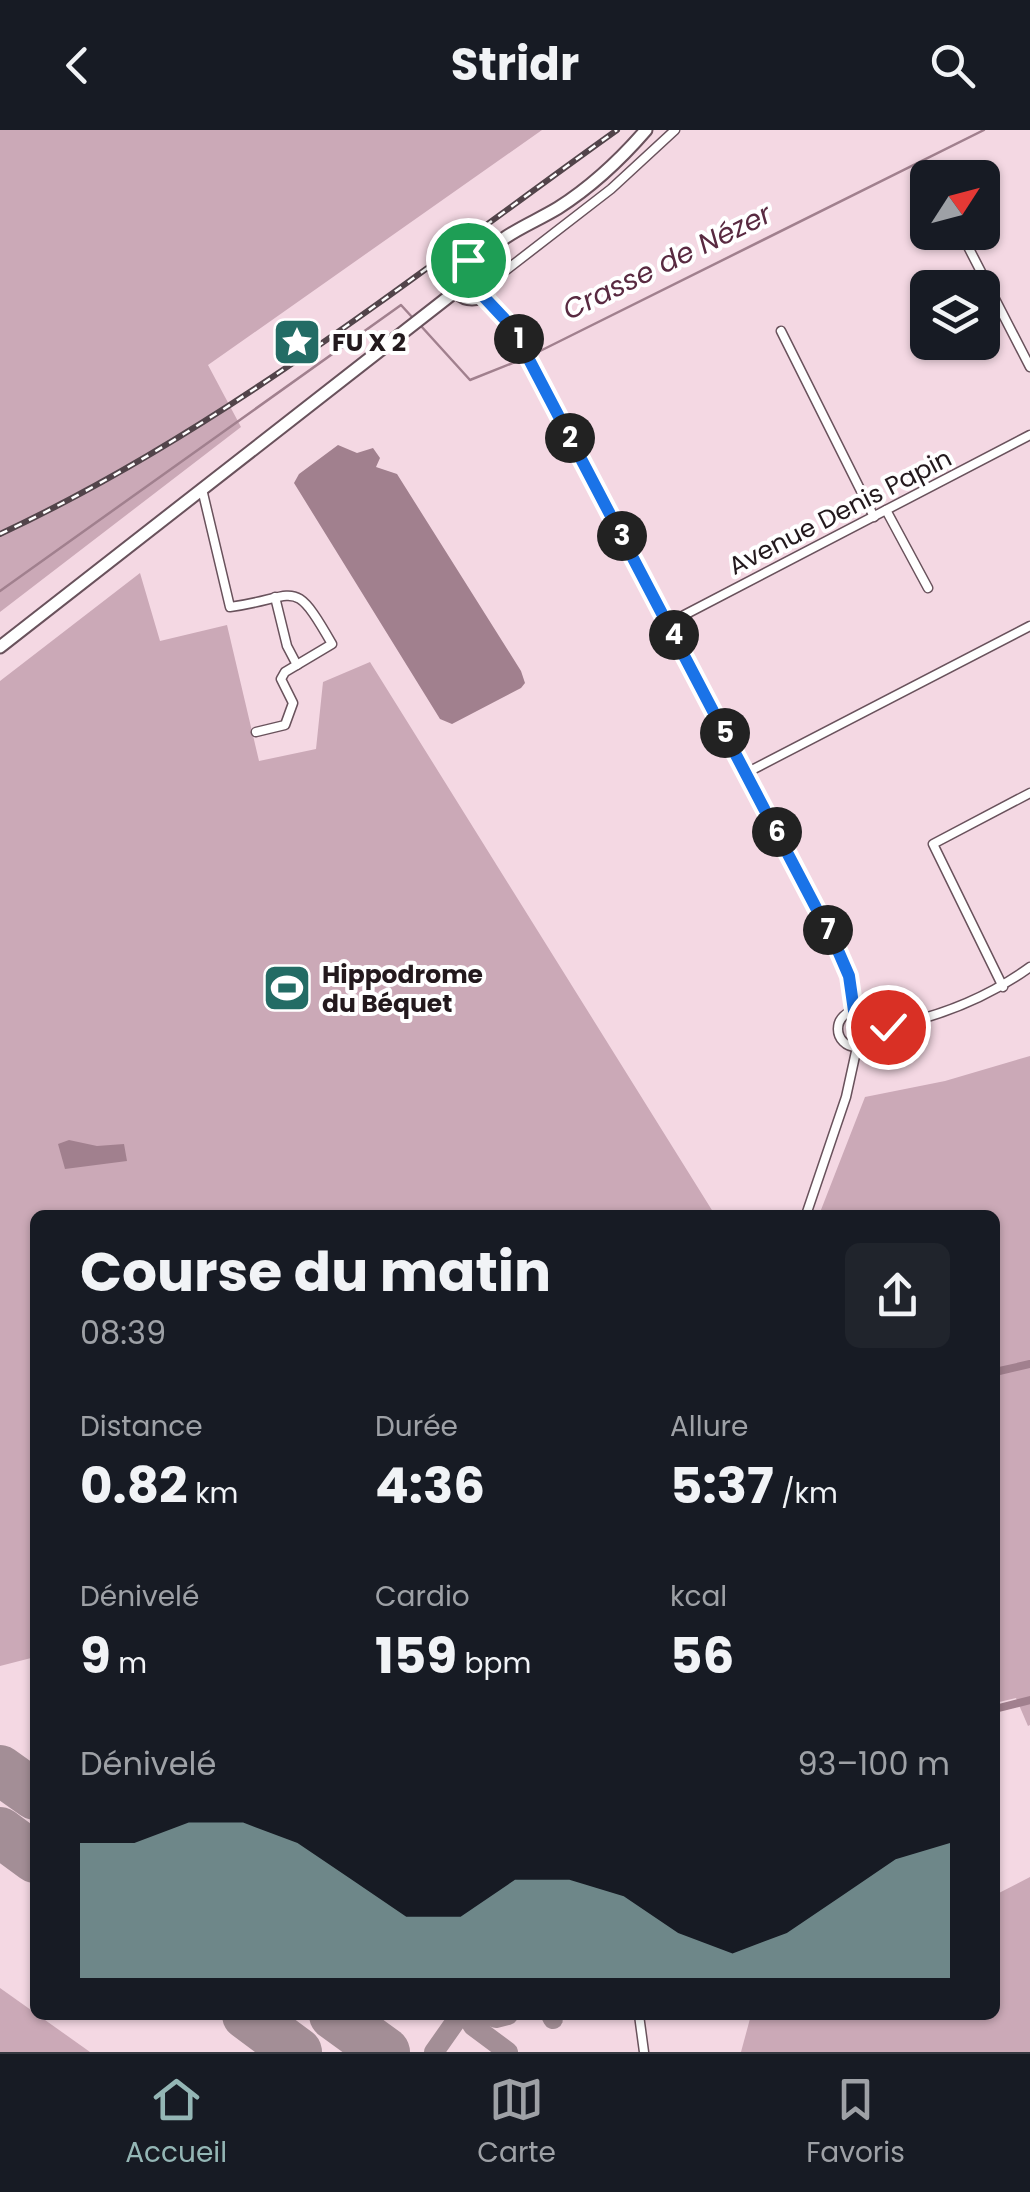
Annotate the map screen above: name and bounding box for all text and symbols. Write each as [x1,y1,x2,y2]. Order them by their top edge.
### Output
text: Stridr [451,33,579,96]
icon: back [50,38,105,93]
icon: search [925,38,980,93]
north arrow [910,160,1000,250]
map controls [910,160,1000,360]
water label: Crasse de Nézer [556,194,779,330]
pin [426,218,511,303]
icon: arrive [441,233,496,288]
button: layers [910,270,1000,360]
pin: 1 [494,314,544,364]
place icon: FU X 2 [271,316,323,368]
text: 1 [514,319,524,358]
place label: FU X 2 [332,325,406,360]
pin: 2 [545,413,595,463]
text: 2 [562,418,578,457]
street label: Avenue Denis Papin [722,441,958,583]
pin: 3 [597,511,647,561]
text: 3 [614,516,630,555]
pin: 4 [649,610,699,660]
text: 4 [665,615,683,654]
pin: 5 [700,708,750,758]
text: 5 [716,713,734,752]
pin: 6 [752,807,802,857]
text: 6 [768,812,786,851]
pin: 7 [803,905,853,955]
text: 7 [821,910,835,949]
place label: Hippodrome du Béquet [322,957,483,1021]
sports icon: Hippodrome du Béquet [261,962,313,1014]
pin [846,985,931,1070]
icon: check [861,1000,916,1055]
text: Course du matin [80,1233,551,1310]
button: share [845,1243,950,1348]
text: 08:39 [80,1310,166,1355]
text: Distance [80,1407,203,1446]
text: Durée [375,1407,458,1446]
text: Allure [670,1407,748,1446]
text: 0.82 [80,1450,188,1521]
text: 4:36 [375,1450,485,1521]
text: 5:37 [670,1450,774,1521]
text: km [188,1474,238,1513]
text: /km [774,1474,838,1513]
text: Dénivelé [80,1577,199,1616]
text: Cardio [375,1577,470,1616]
text: kcal [670,1577,727,1616]
text: 9 [80,1620,111,1691]
text: 159 [375,1620,457,1691]
text: 56 [670,1620,734,1691]
text: m [111,1644,147,1683]
text: bpm [457,1644,531,1683]
text: Dénivelé [80,1741,216,1786]
text: 93–100 m [797,1741,950,1786]
tab: Accueil [125,2072,227,2174]
tab: Carte [477,2072,556,2174]
tab: Favoris [806,2072,905,2174]

